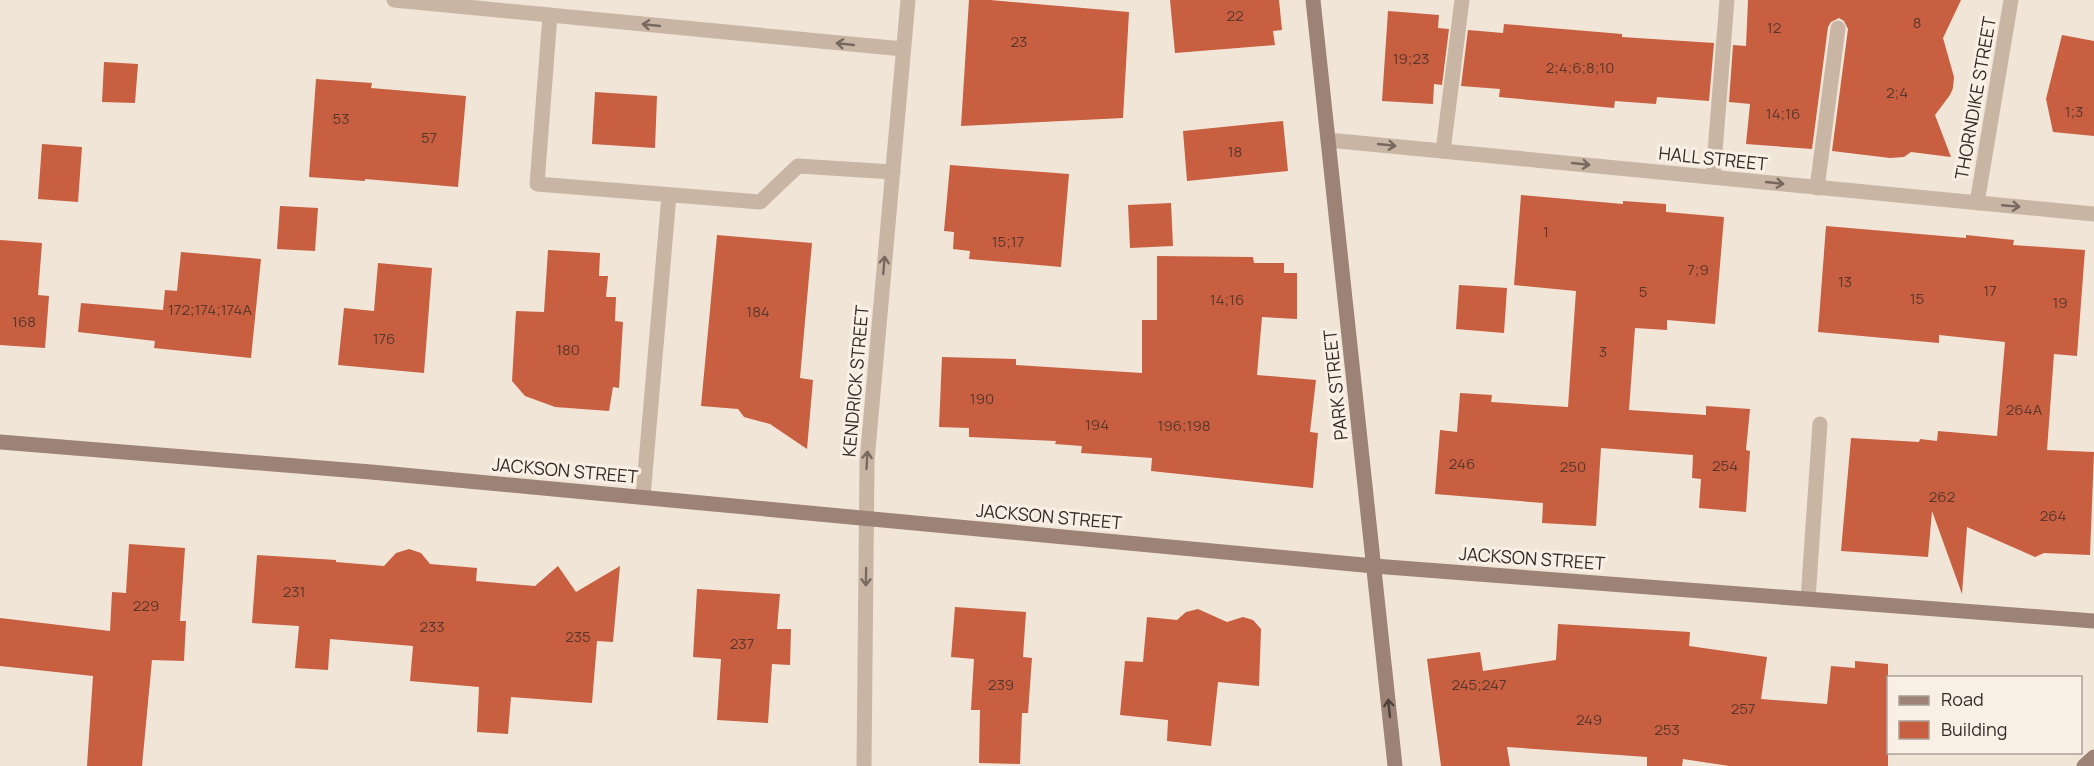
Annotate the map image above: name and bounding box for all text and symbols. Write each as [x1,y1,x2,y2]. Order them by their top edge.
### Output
house number: 22 [1226,5,1244,26]
house number: 8 [1913,12,1921,33]
street label: THORNDIKE STREET [1949,14,2001,181]
house number: 12 [1767,17,1781,38]
one-way arrow [642,19,661,30]
house number: 23 [1011,31,1027,52]
one-way arrow [836,38,856,49]
house number: 19;23 [1393,48,1429,69]
house number: 2;4;6;8;10 [1546,57,1614,78]
house number: 2;4 [1886,82,1908,103]
house number: 1;3 [2065,101,2083,122]
house number: 14;16 [1766,103,1800,124]
house number: 53 [333,108,349,129]
house number: 57 [421,127,437,148]
one-way arrow [1376,140,1396,151]
street label: HALL STREET [1657,140,1769,176]
house number: 18 [1228,141,1242,162]
one-way arrow [1570,159,1590,170]
one-way arrow [1764,178,1784,189]
one-way arrow [2000,201,2020,212]
house number: 1 [1543,221,1549,242]
house number: 15;17 [992,231,1024,252]
one-way arrow [879,256,890,276]
house number: 7;9 [1687,259,1709,280]
house number: 13 [1838,271,1852,292]
house number: 17 [1983,280,1997,301]
house number: 5 [1639,281,1647,302]
house number: 15 [1910,288,1924,309]
house number: 14;16 [1210,289,1244,310]
house number: 19 [2052,292,2068,313]
house number: 172;174;174A [168,299,252,320]
house number: 184 [746,301,770,322]
street label: KENDRICK STREET [836,304,874,458]
house number: 168 [12,311,36,332]
house number: 176 [373,328,395,349]
street label: PARK STREET [1317,328,1353,441]
house number: 180 [556,339,580,360]
house number: 3 [1599,341,1607,362]
house number: 190 [970,388,994,409]
house number: 264A [2006,399,2043,420]
house number: 194 [1085,414,1109,435]
house number: 196;198 [1158,415,1210,436]
one-way arrow [862,450,873,470]
street label: JACKSON STREET [491,452,639,488]
house number: 246 [1449,453,1475,474]
house number: 254 [1712,455,1738,476]
house number: 250 [1560,456,1586,477]
house number: 262 [1929,486,1955,507]
street label: JACKSON STREET [975,498,1123,534]
house number: 264 [2040,505,2067,526]
street label: JACKSON STREET [1458,541,1606,575]
one-way arrow [860,566,872,586]
house number: 231 [283,581,305,602]
house number: 229 [133,595,159,616]
house number: 233 [419,616,445,637]
house number: 235 [565,626,591,647]
house number: 237 [730,633,754,654]
house number: 239 [988,674,1014,695]
house number: 245;247 [1452,674,1506,695]
legend [1887,676,2082,754]
text: Road [1941,687,1984,711]
one-way arrow [1383,698,1394,718]
house number: 257 [1731,698,1755,719]
house number: 249 [1576,709,1602,730]
text: Building [1941,717,2007,741]
house number: 253 [1654,719,1680,740]

